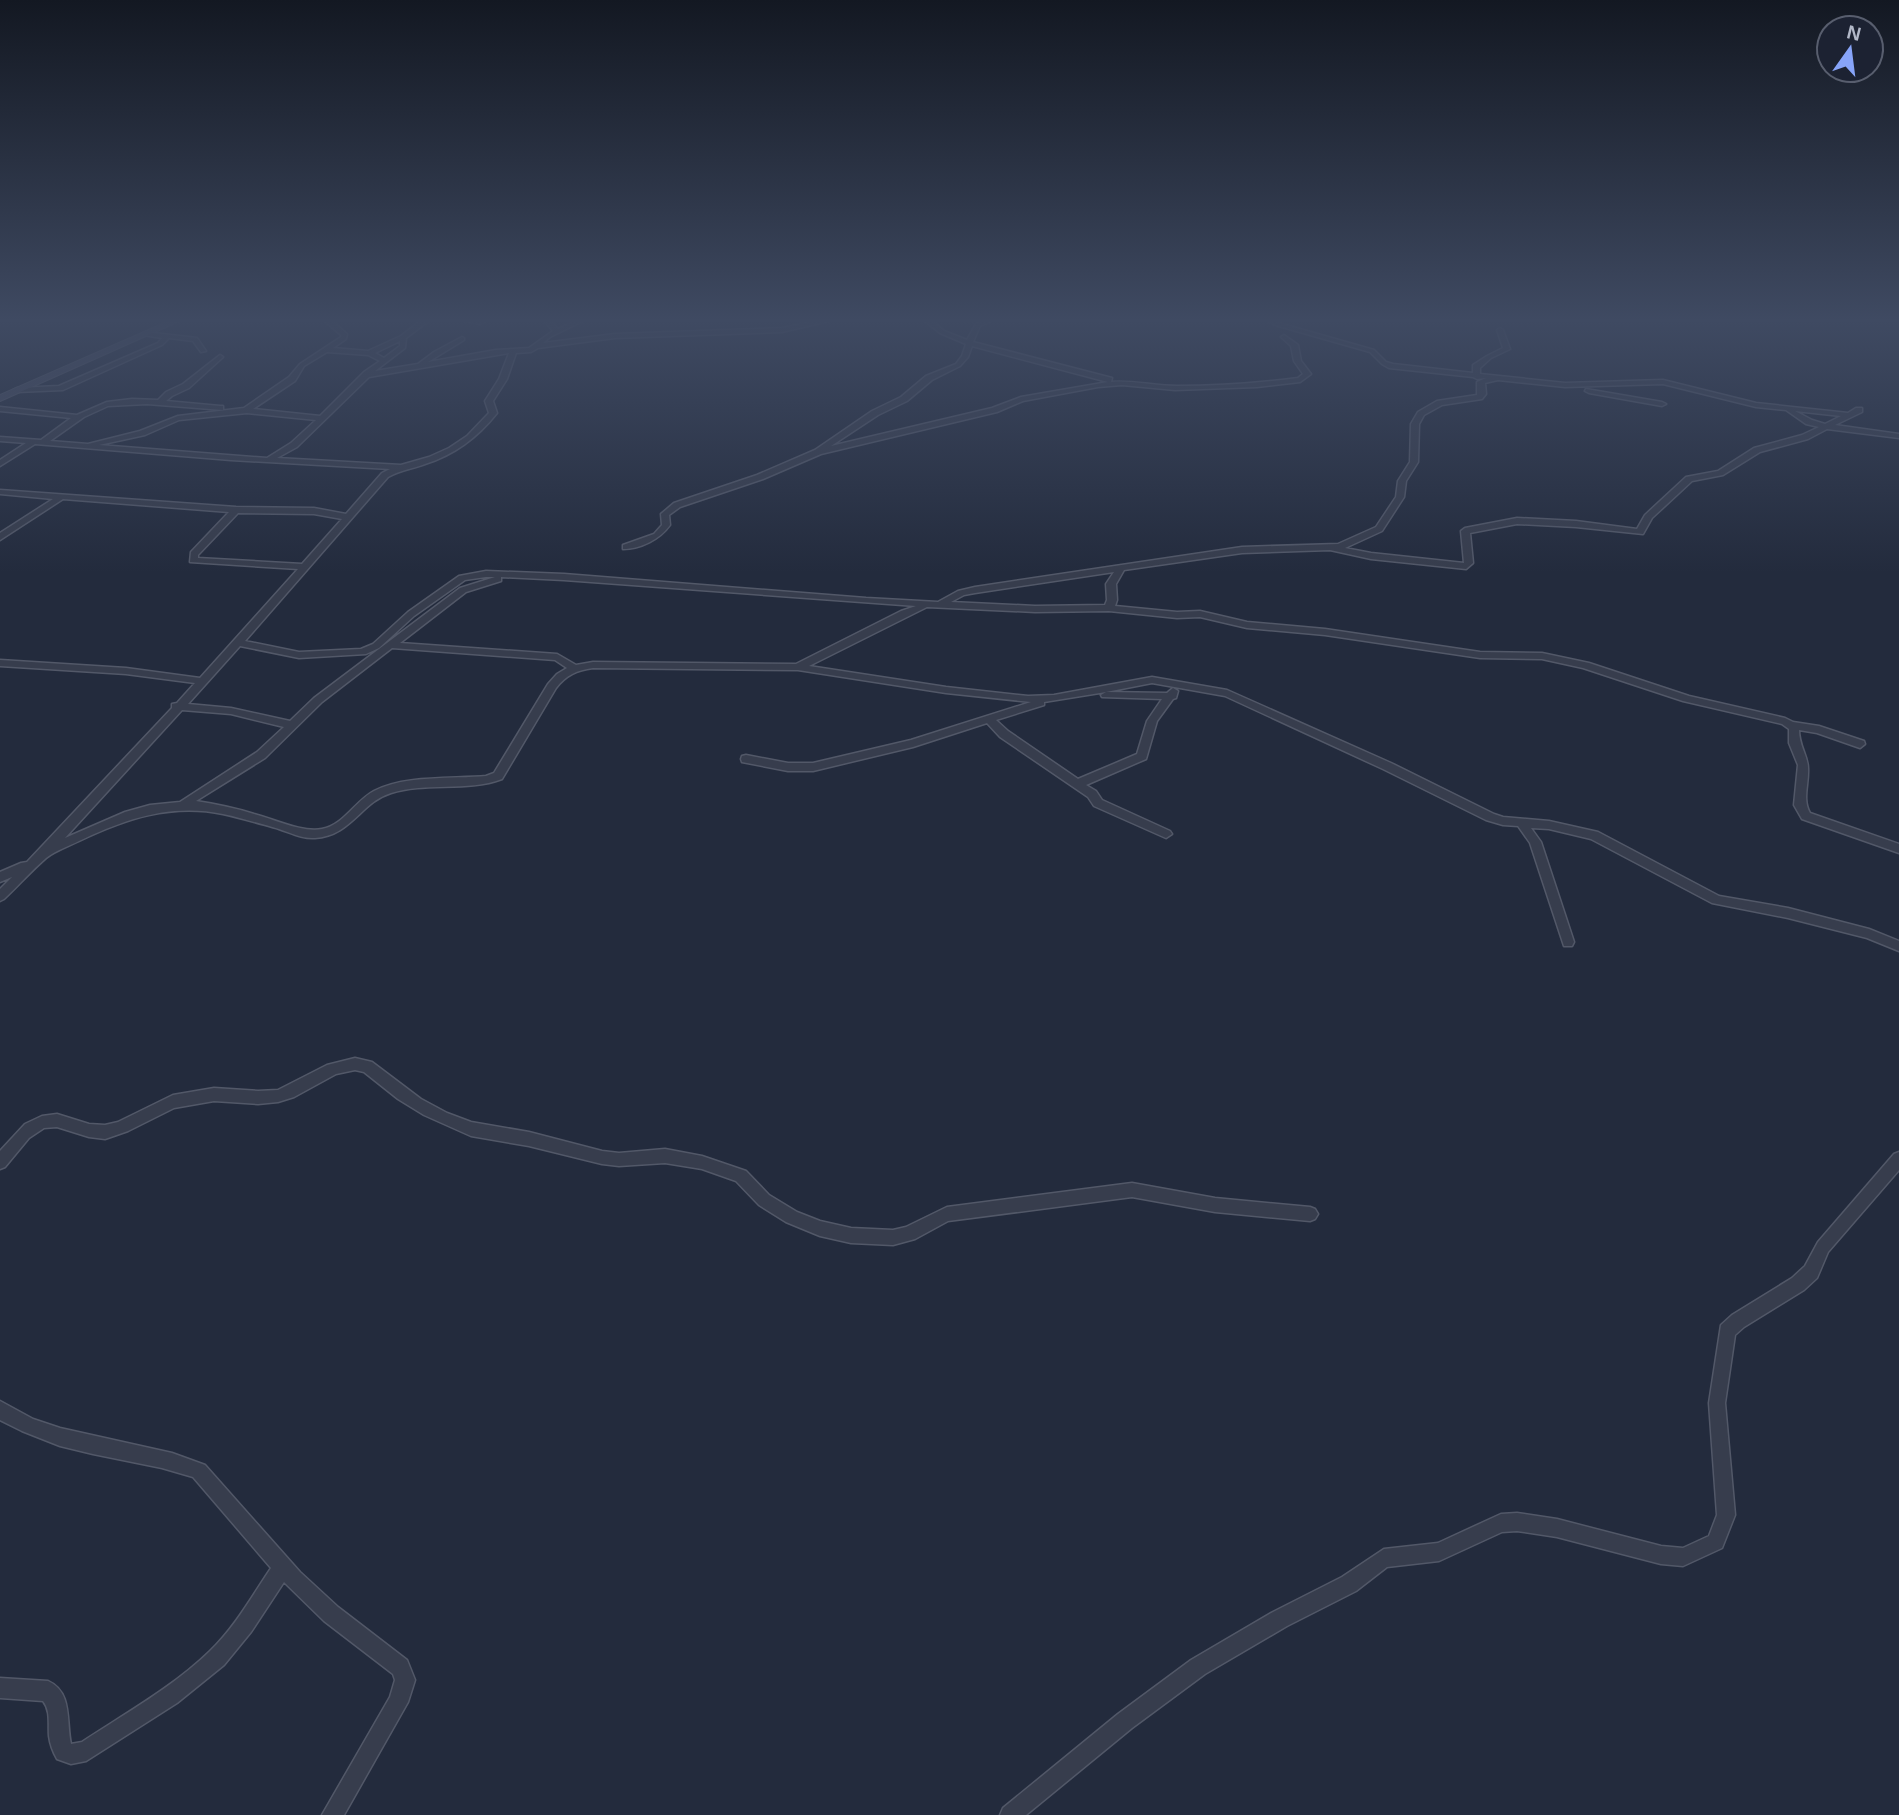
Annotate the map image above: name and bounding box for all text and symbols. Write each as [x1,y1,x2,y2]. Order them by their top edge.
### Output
north arrow [1815,14,1885,84]
text: N [1845,21,1863,45]

